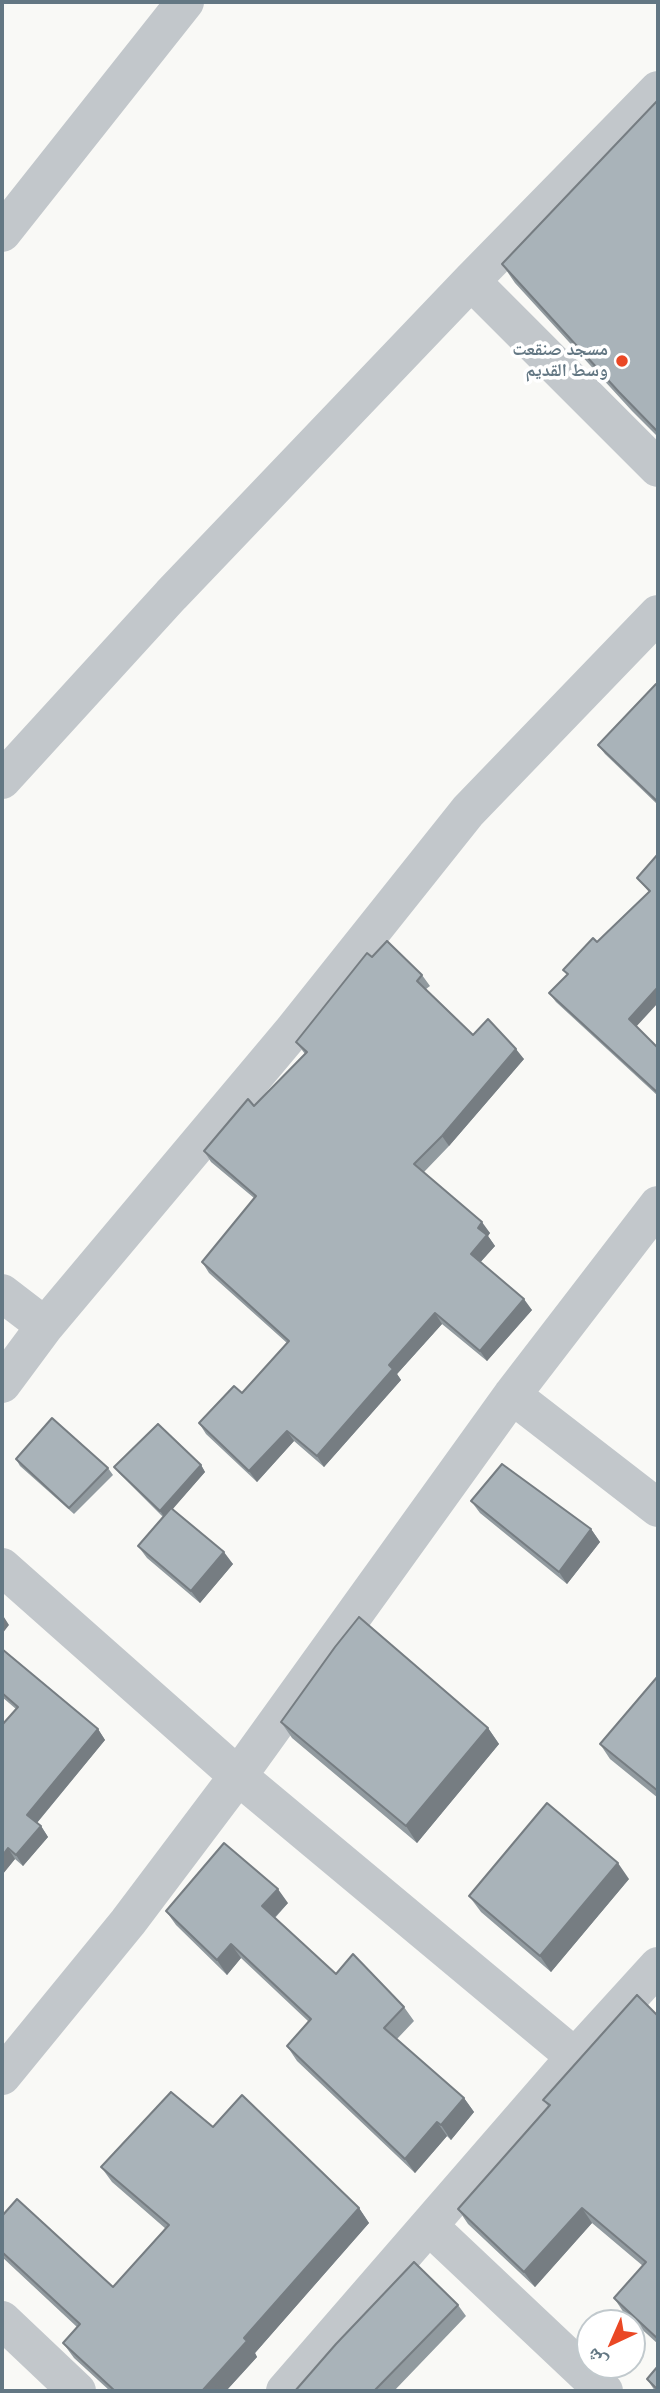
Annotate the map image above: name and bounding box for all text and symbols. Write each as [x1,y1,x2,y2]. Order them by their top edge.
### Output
place label: مسجد صنقعت وسط القديم [512,340,608,382]
marker: مسجد صنقعت وسط القديم [614,353,630,369]
north arrow [576,2309,646,2379]
text: ش [582,2342,613,2373]

